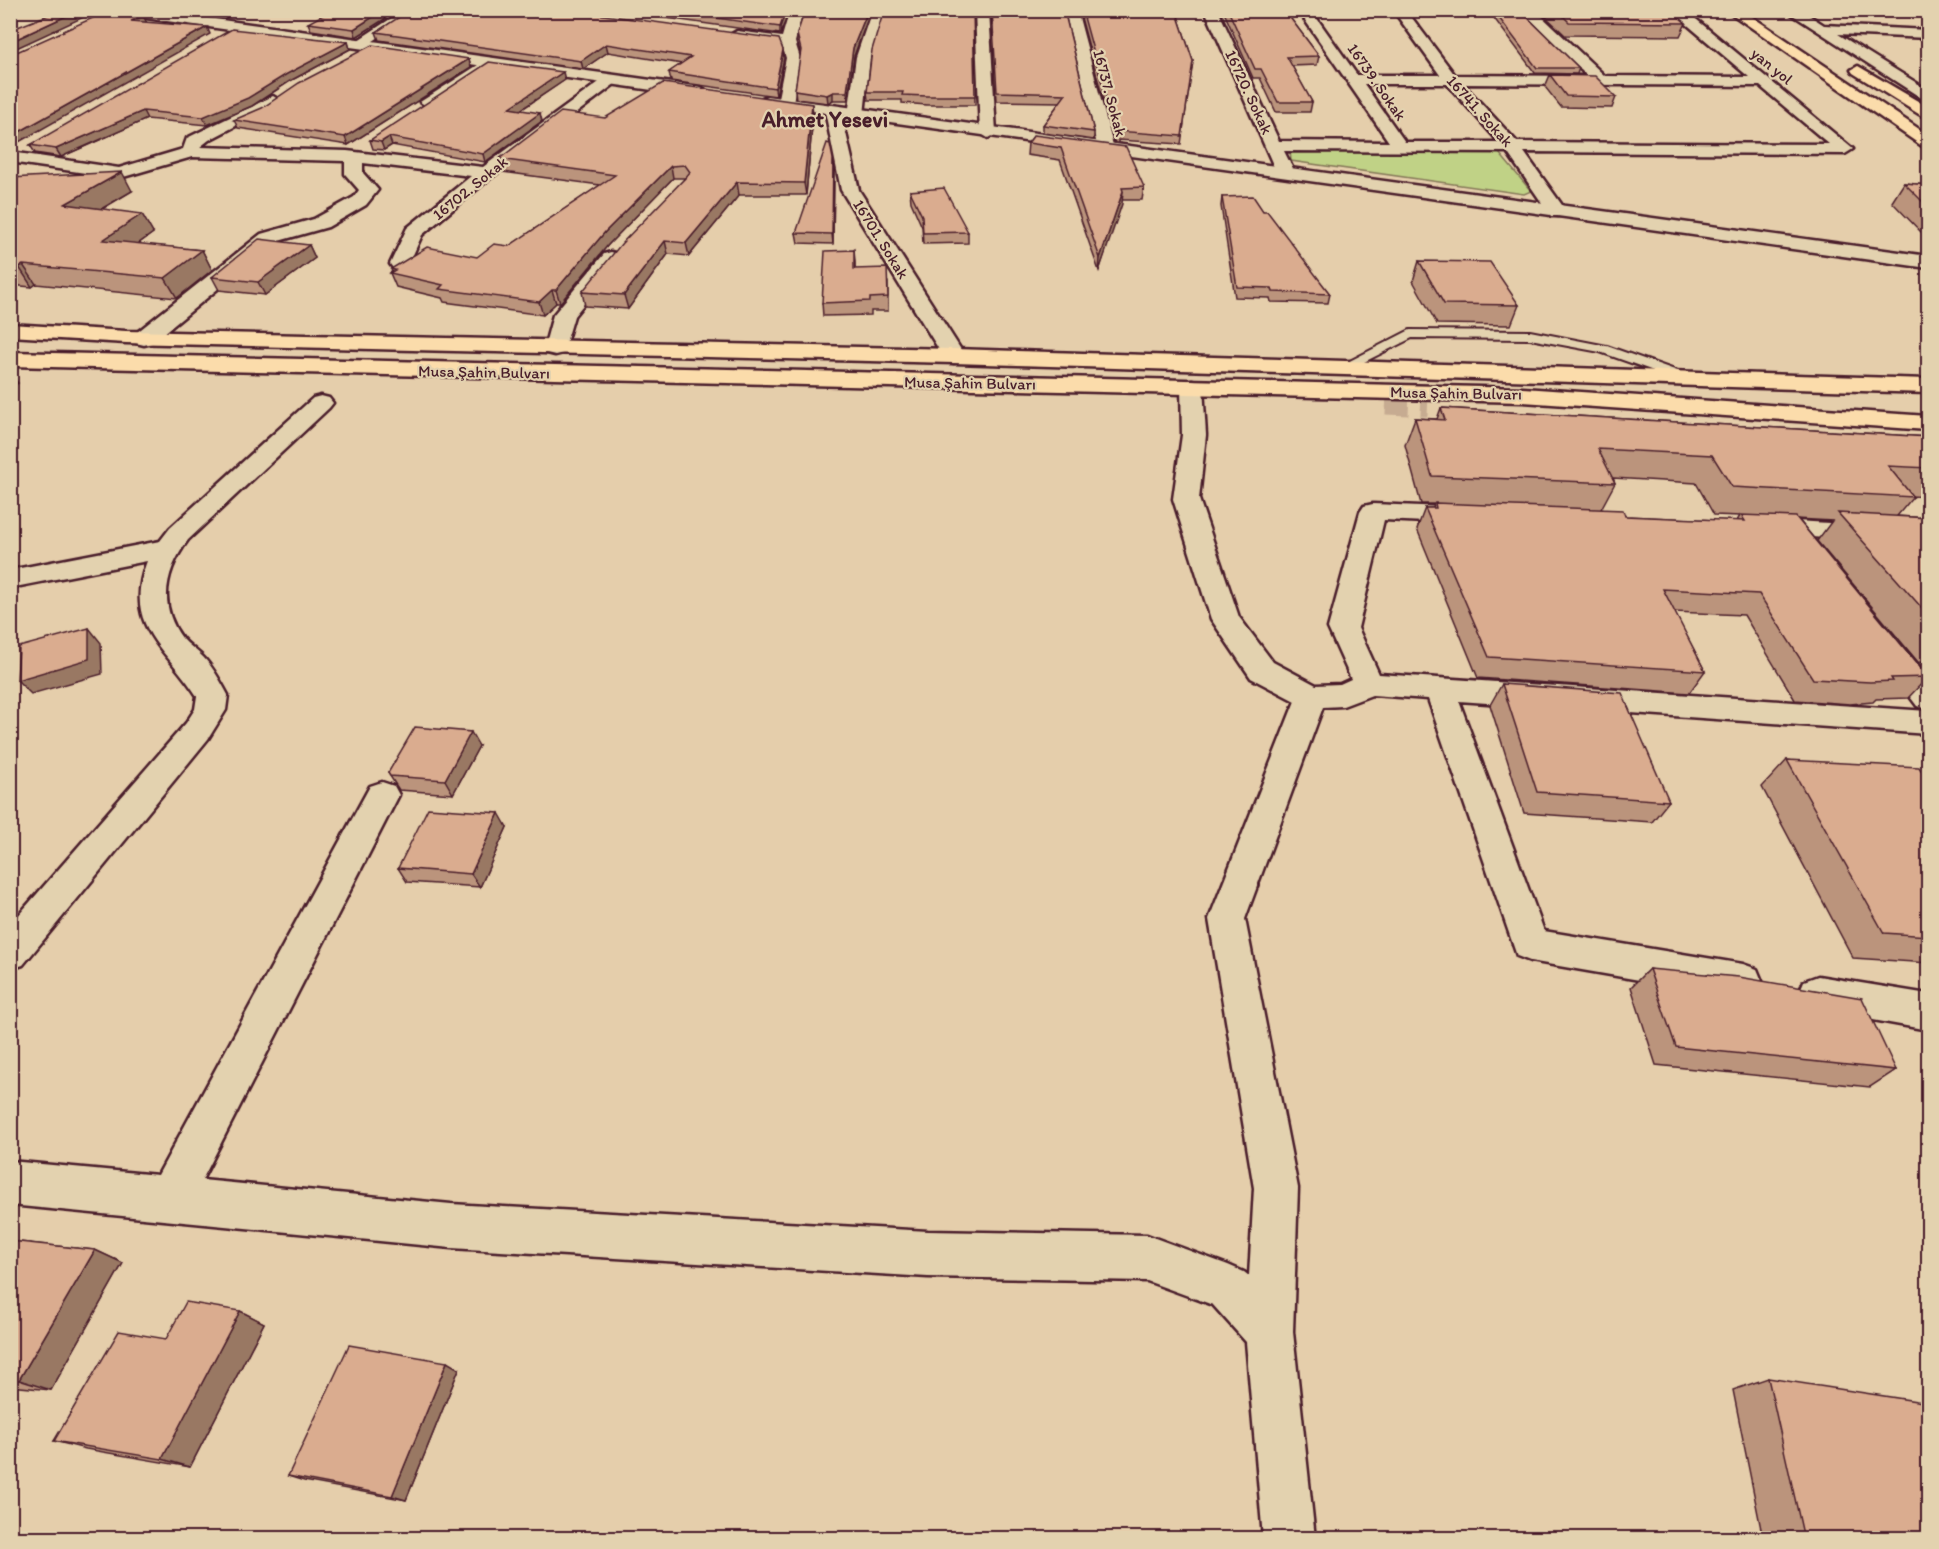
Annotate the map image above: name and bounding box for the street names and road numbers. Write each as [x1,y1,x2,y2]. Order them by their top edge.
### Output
street label: 16739. Sokak [1343,40,1411,124]
street label: yan yol [1747,43,1797,89]
street label: 16737. Sokak [1089,47,1131,139]
street label: 16720. Sokak [1221,47,1277,137]
street label: 16741. Sokak [1443,71,1517,151]
street label: 16702. Sokak [429,152,511,224]
street label: 16701. Sokak [849,196,913,282]
street label: Musa Şahin Bulvarı [418,361,550,383]
street label: Musa Şahin Bulvarı [904,372,1036,394]
street label: Musa Şahin Bulvarı [1390,382,1522,404]

